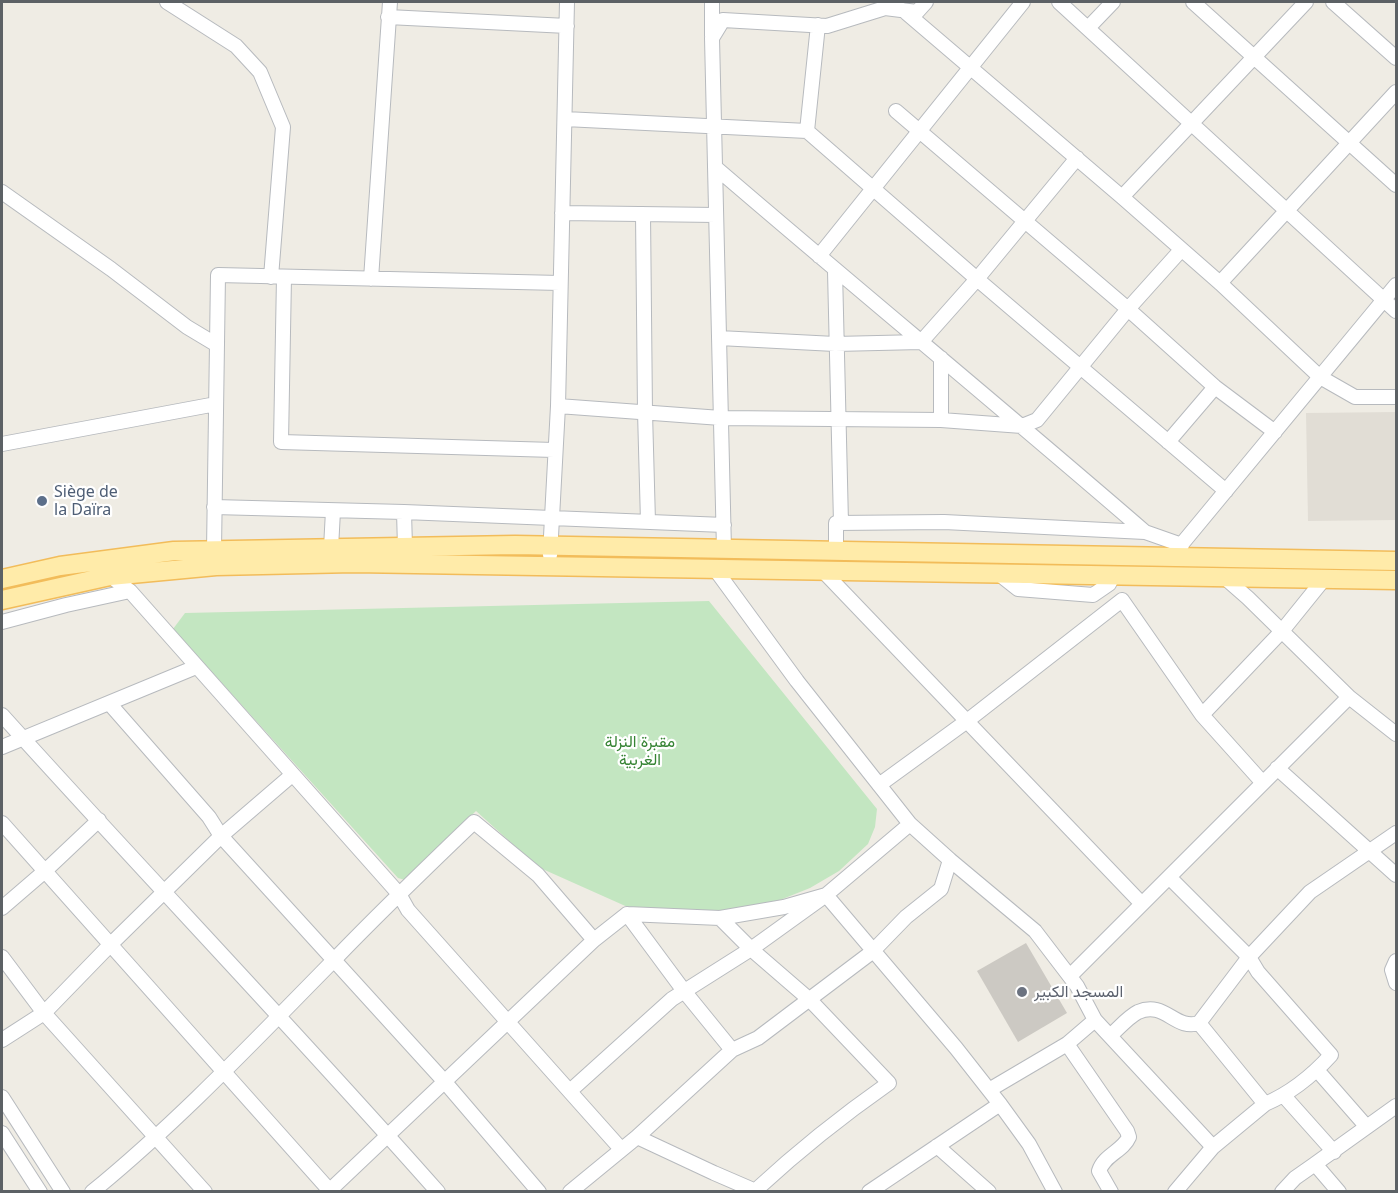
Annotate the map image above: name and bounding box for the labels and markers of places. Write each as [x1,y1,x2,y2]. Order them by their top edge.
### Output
place label: Siège de la Daïra [54,482,118,520]
marker: Siège de la Daïra [35,494,49,508]
place label: المسجد الكبير [1034,982,1123,1002]
marker: المسجد الكبير [1015,985,1029,999]

